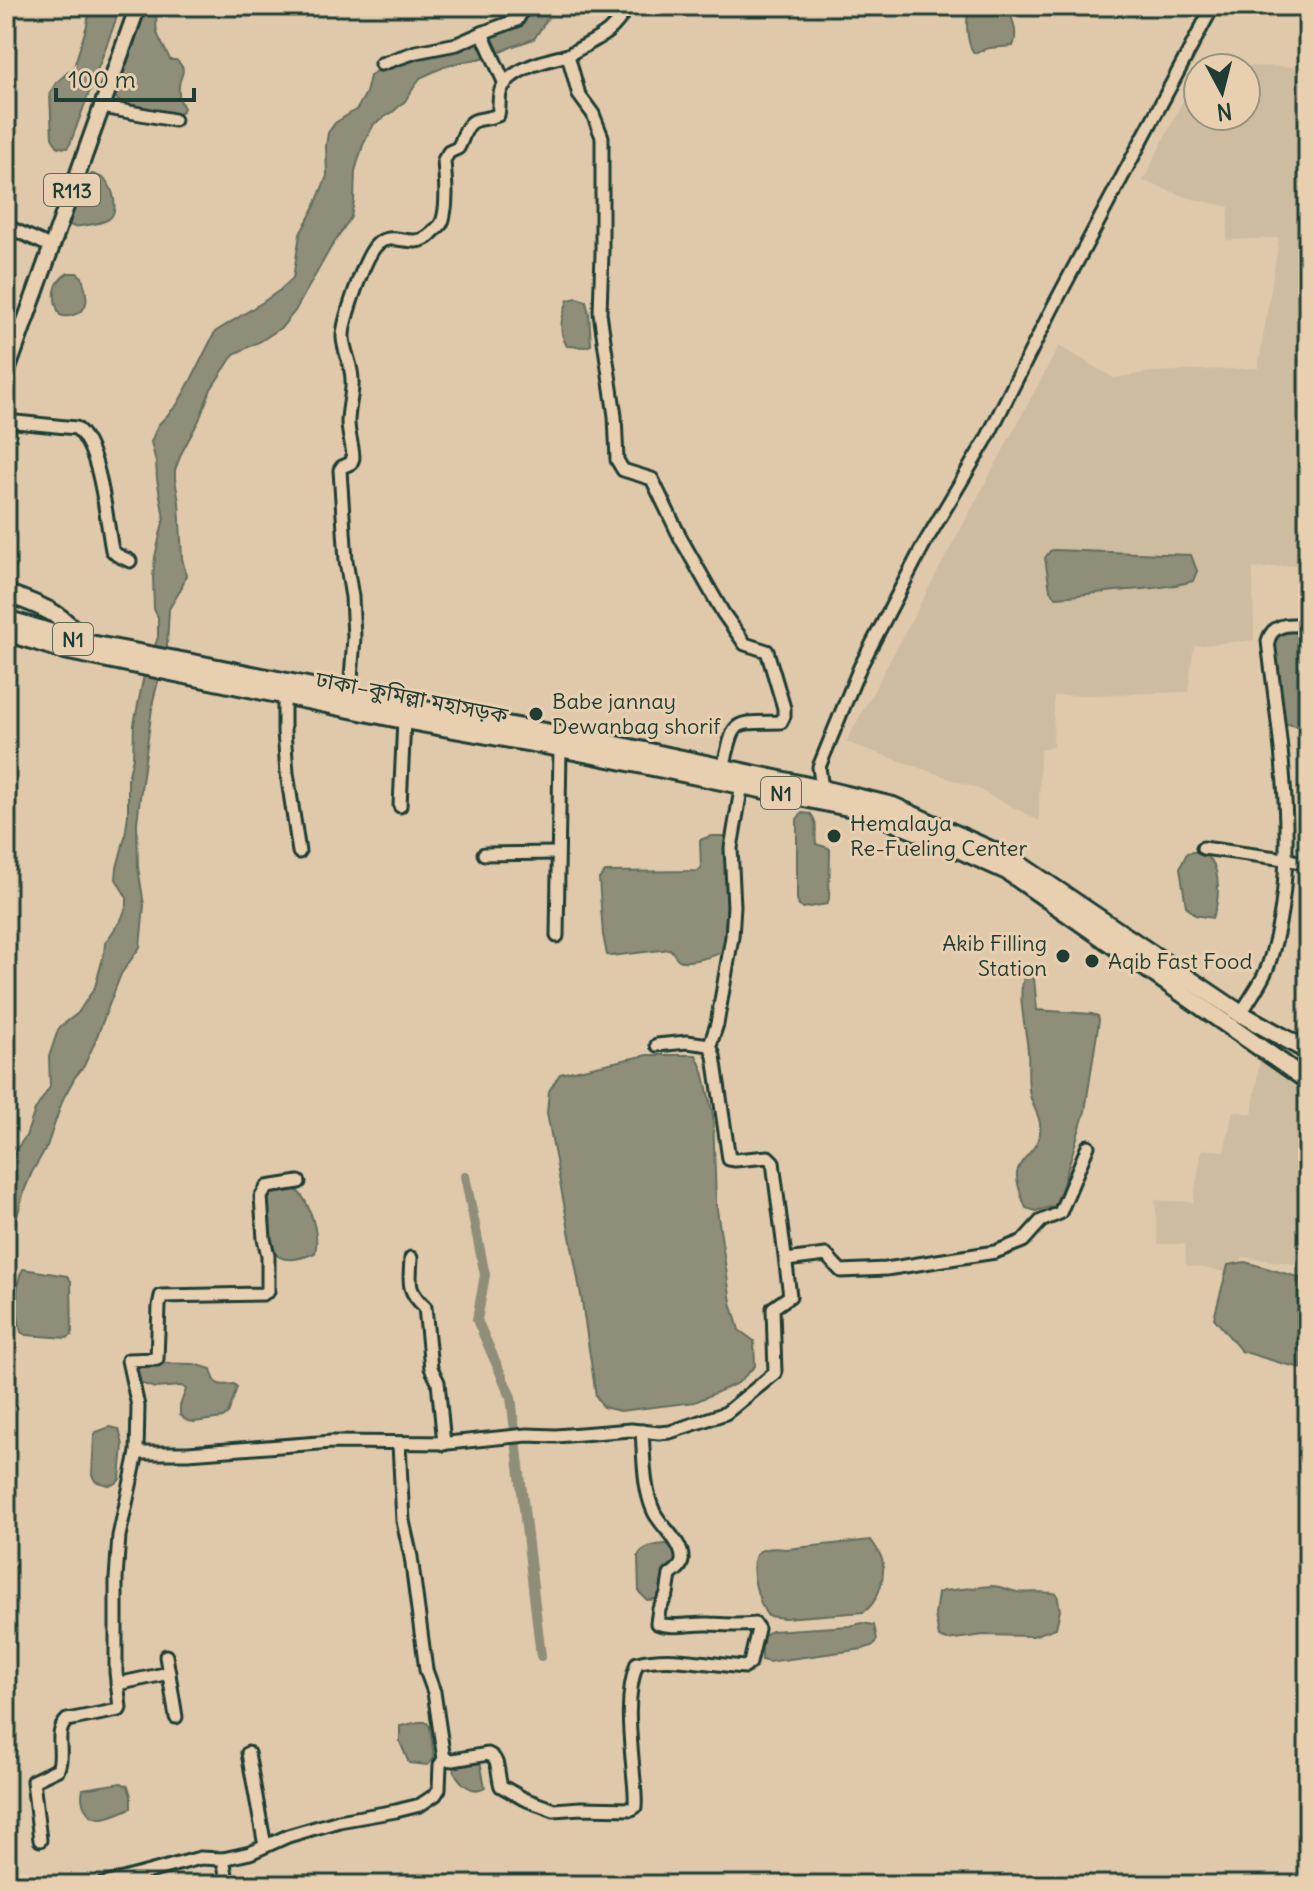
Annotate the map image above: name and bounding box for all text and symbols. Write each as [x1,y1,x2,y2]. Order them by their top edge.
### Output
scale bar [56,52,194,102]
north arrow [1182,52,1262,132]
text: 100 m [68,64,136,94]
text: N [1215,97,1234,127]
road number: R113 [44,174,100,206]
road number: N1 [53,623,93,655]
street label: ঢাকা–কুমিল্লা মহাসড়ক [313,664,511,729]
place label: Babe jannay Dewanbag shorif [552,687,721,740]
marker: Babe jannay Dewanbag shorif [527,705,545,723]
road number: N1 [761,777,801,809]
place label: Hemalaya Re-Fueling Center [850,809,1027,862]
marker: Hemalaya Re-Fueling Center [825,827,843,845]
place label: Akib Filling Station [942,929,1047,982]
marker: Akib Filling Station [1054,947,1072,965]
place label: Aqib Fast Food [1108,947,1252,975]
marker: Aqib Fast Food [1083,952,1101,970]

